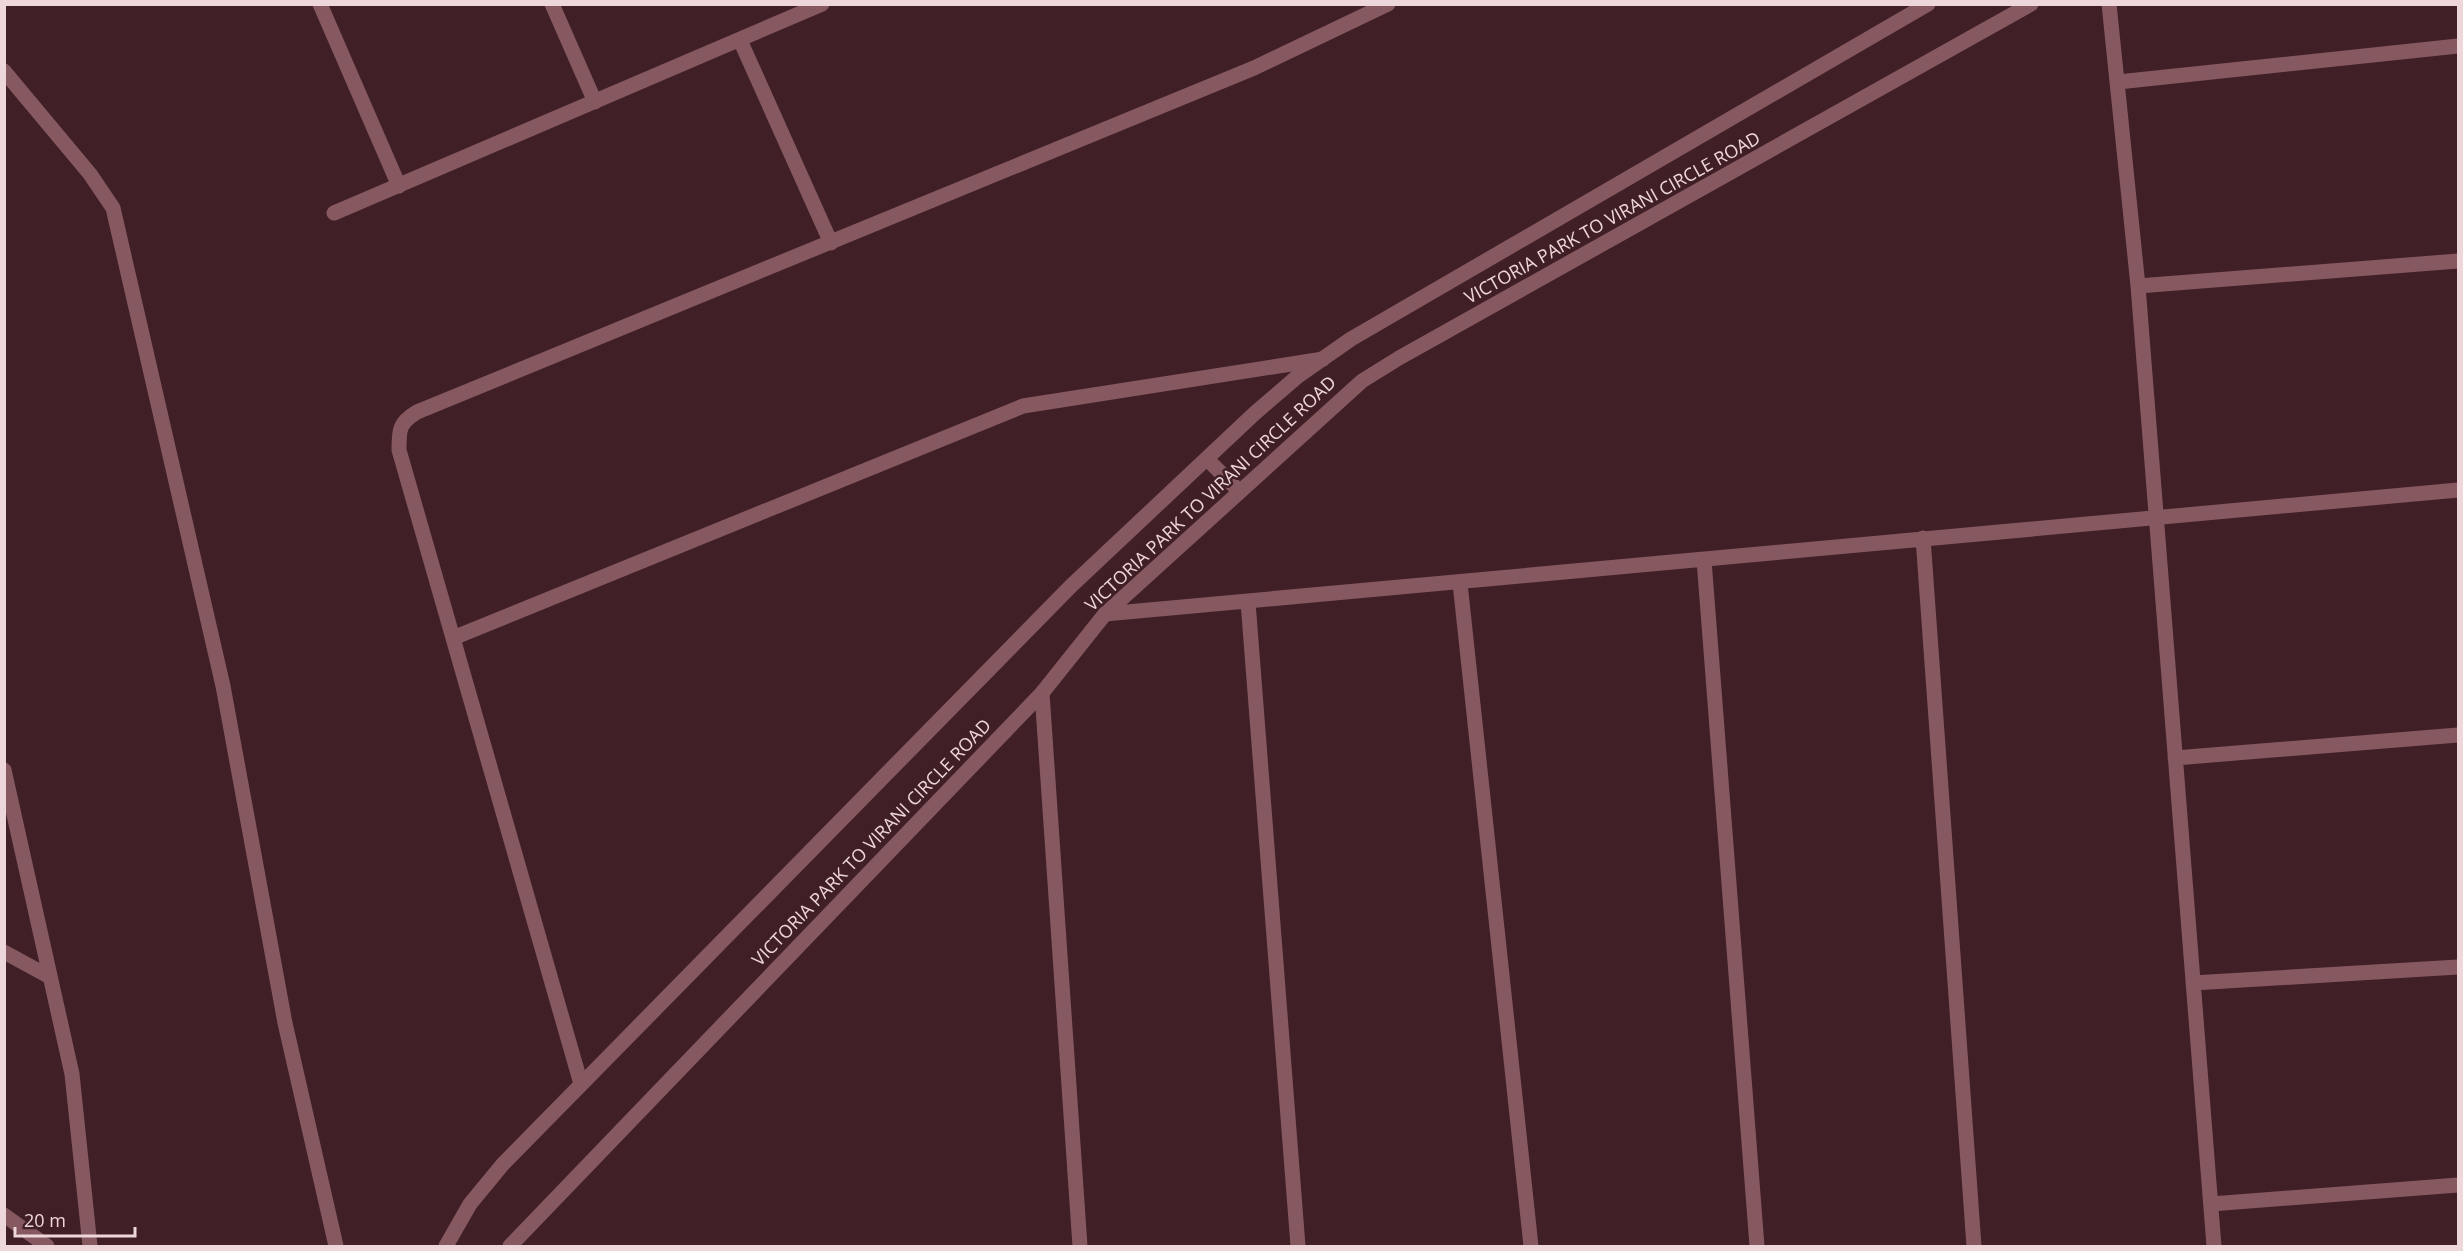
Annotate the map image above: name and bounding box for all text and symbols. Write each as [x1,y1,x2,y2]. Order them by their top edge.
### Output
street label: VICTORIA PARK TO VIRANI CIRCLE ROAD [1460,125,1764,309]
street label: VICTORIA PARK TO VIRANI CIRCLE ROAD [1079,370,1341,616]
street label: VICTORIA PARK TO VIRANI CIRCLE ROAD [746,713,996,971]
scale bar [15,1200,135,1238]
text: 20 m [24,1208,66,1232]

